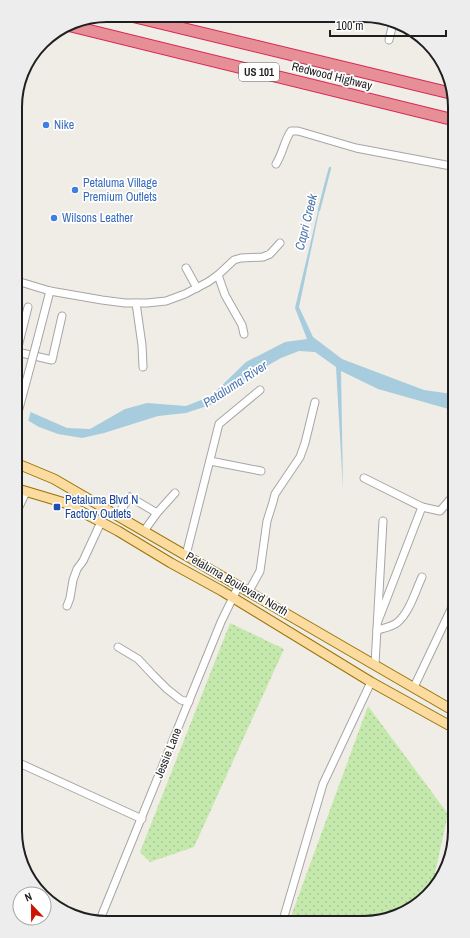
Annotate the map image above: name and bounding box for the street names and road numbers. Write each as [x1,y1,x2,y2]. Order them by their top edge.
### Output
street label: Redwood Highway [290,58,374,94]
road number: US 101 [239,63,279,81]
street label: Petaluma Boulevard North [183,548,291,620]
street label: Jessie Lane [151,725,185,781]

